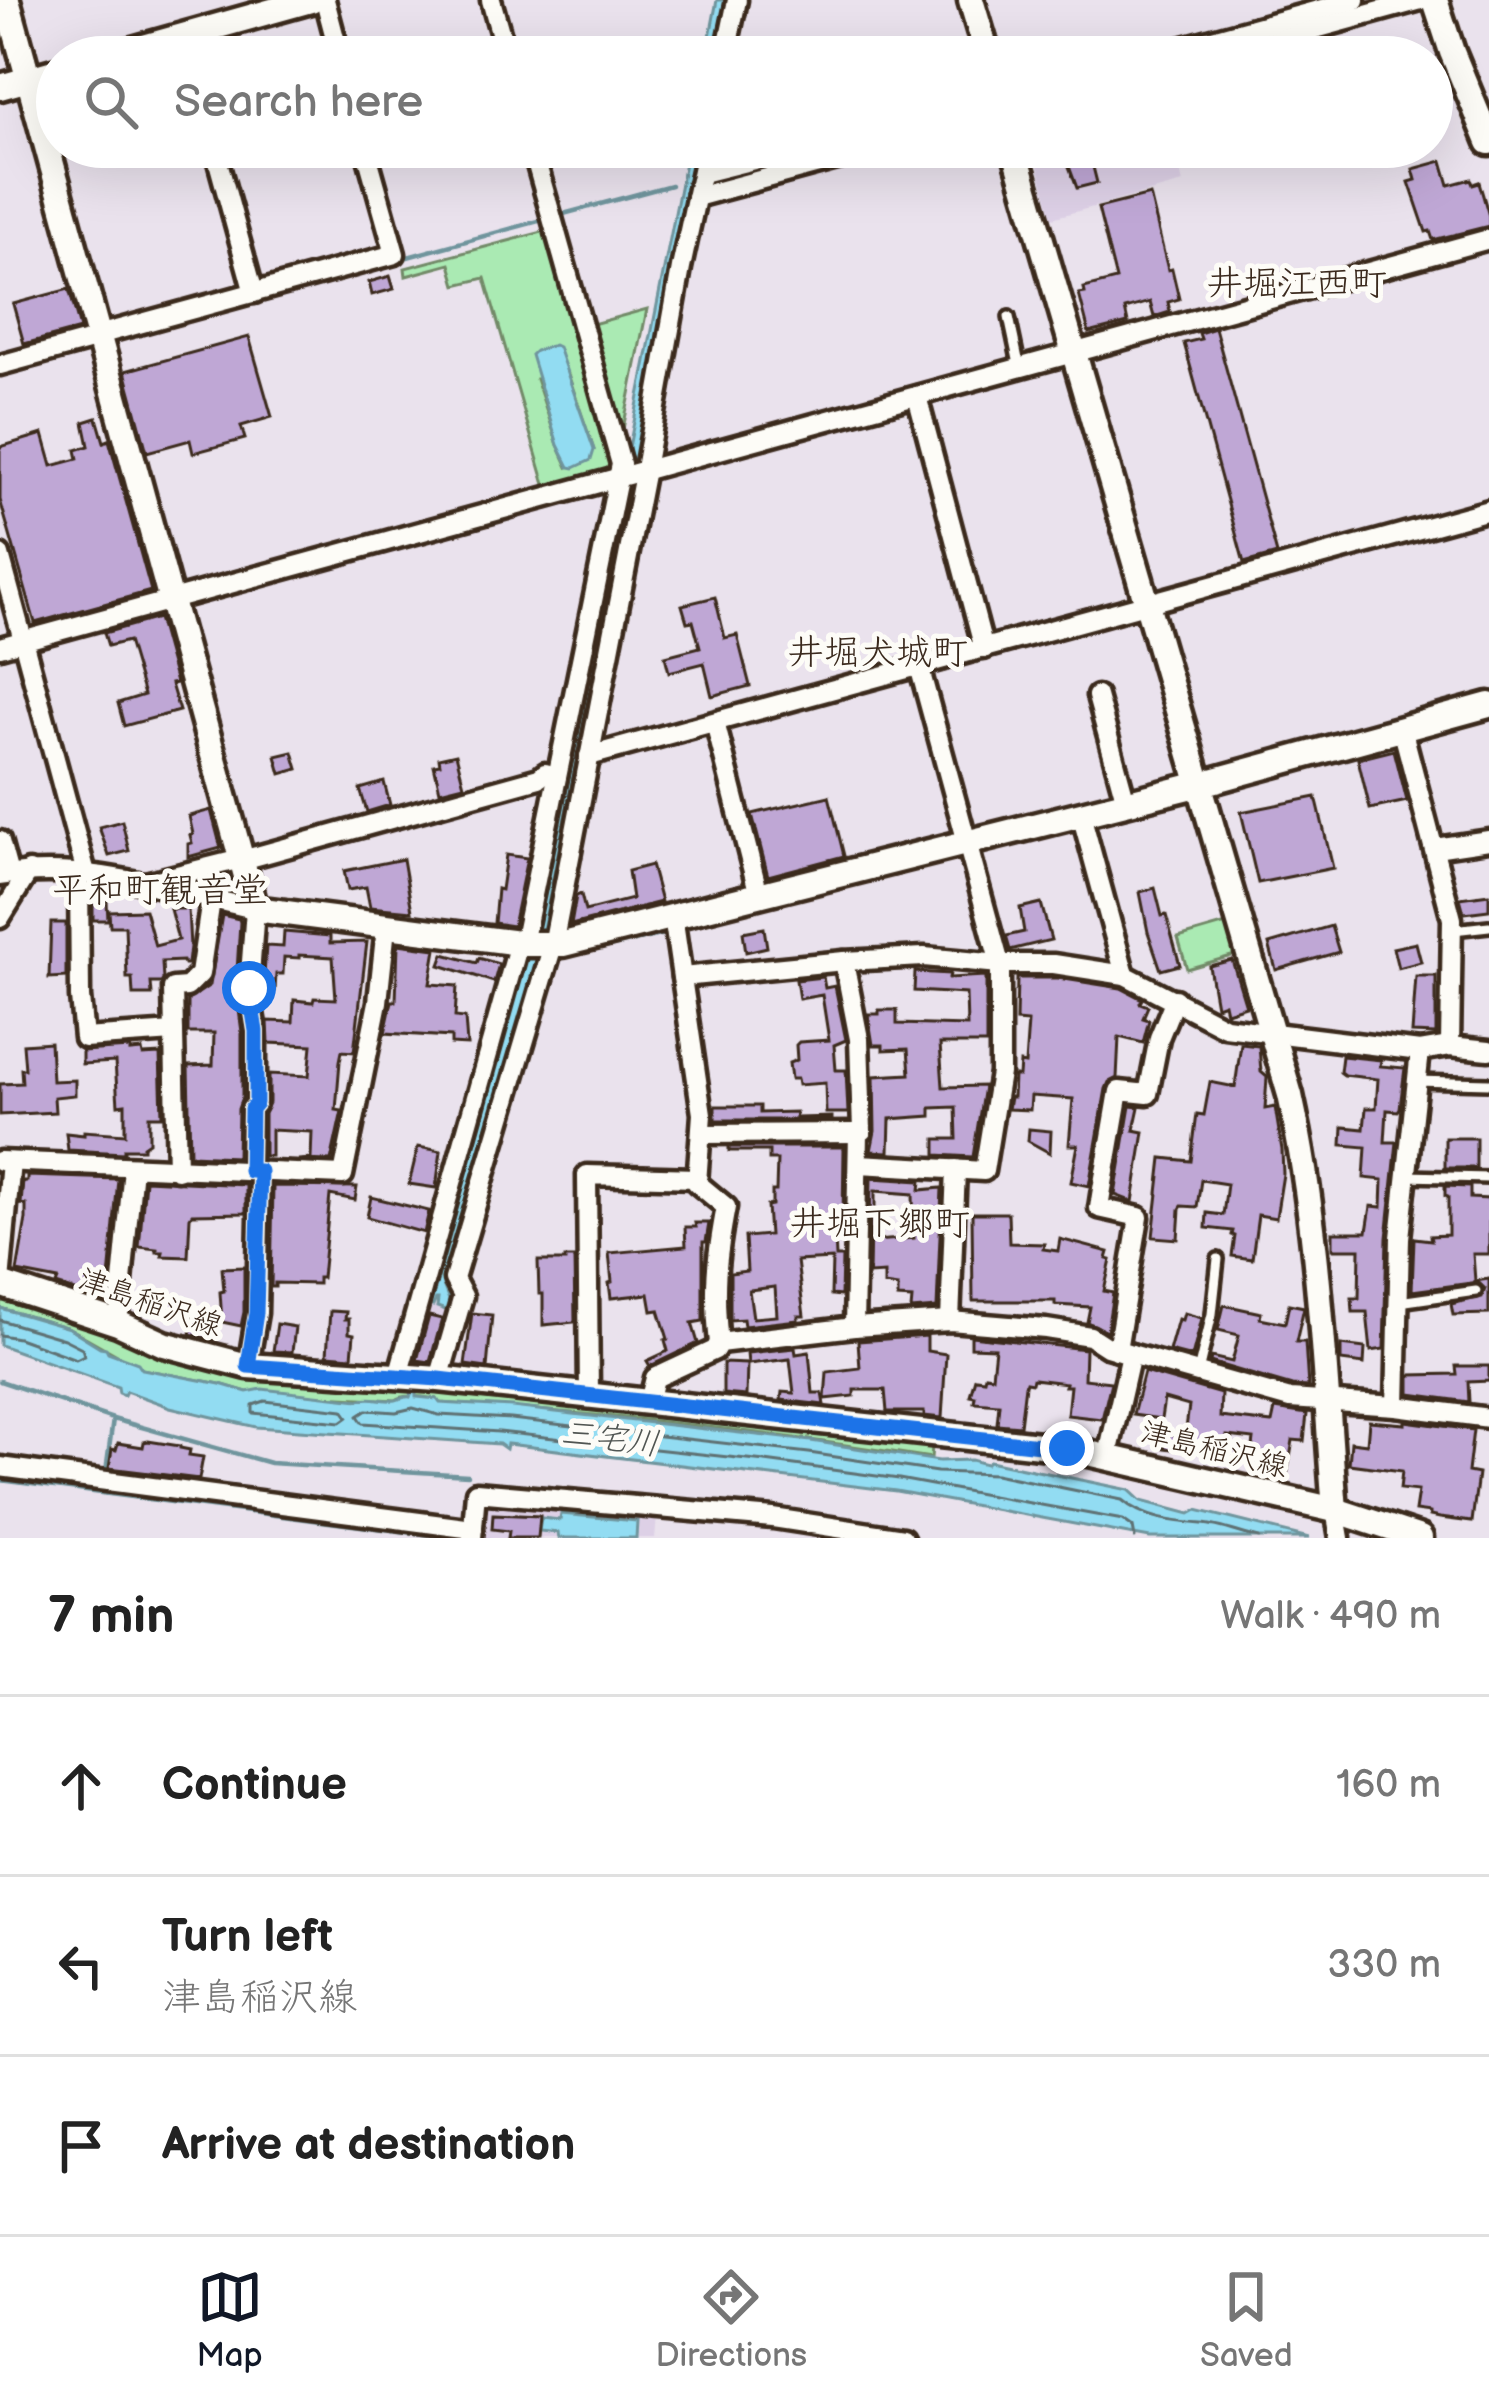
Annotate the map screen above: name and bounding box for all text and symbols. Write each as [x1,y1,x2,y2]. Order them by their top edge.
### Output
search box [36,36,1453,168]
icon: search [78,69,144,135]
text: Search here [174,75,423,130]
district label: 井堀江西町 [1207,263,1387,306]
district label: 井堀犬城町 [788,632,968,675]
district label: 平和町観音堂 [52,870,268,913]
route start [222,961,276,1015]
district label: 井堀下郷町 [790,1203,970,1246]
street label: 津島稲沢線 [73,1262,227,1344]
water label: 三宅川 [558,1413,662,1465]
street label: 津島稲沢線 [1137,1414,1291,1486]
route end [1040,1421,1094,1475]
text: 7 min [48,1586,174,1647]
text: Walk · 490 m [1220,1593,1441,1640]
icon: ahead [48,1753,114,1819]
text: Continue [162,1758,347,1813]
text: 160 m [1336,1762,1441,1809]
text: Turn left [162,1910,333,1965]
icon: left [48,1933,114,1999]
text: 330 m [1327,1942,1441,1989]
text: 津島稲沢線 [162,1975,357,2022]
icon: arrive [48,2113,114,2179]
text: Arrive at destination [162,2118,575,2173]
tab: Map [196,2264,263,2376]
tab: Directions [655,2264,807,2376]
tab: Saved [1200,2264,1293,2376]

